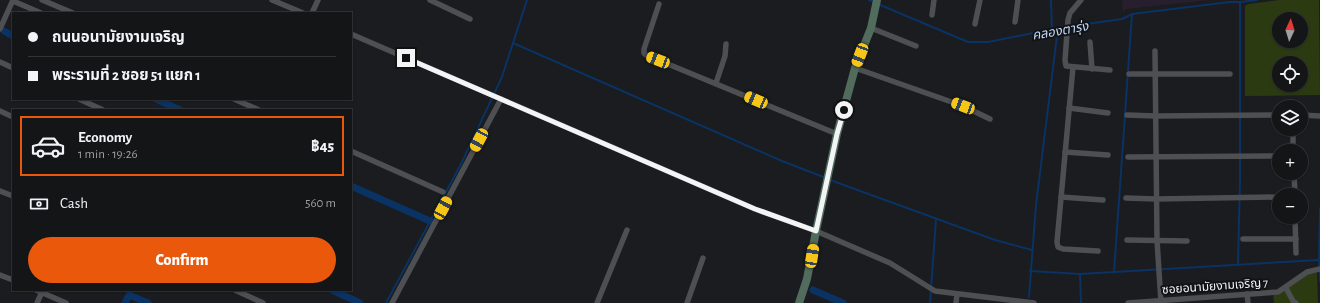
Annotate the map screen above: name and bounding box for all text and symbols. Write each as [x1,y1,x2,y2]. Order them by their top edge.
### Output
north arrow [1272,12,1308,48]
map controls [1272,12,1308,224]
water label: คลองตารุ่ง [1031,19,1090,44]
text: ถนนอนามัยงามเจริญ [52,30,185,45]
car [850,42,870,68]
route end [397,49,415,67]
car [645,50,671,70]
button: locate [1272,56,1308,92]
text: พระรามที่ 2 ซอย 51 แยก 1 [52,68,201,83]
car [743,90,769,110]
car [950,96,976,116]
button: layers [1272,100,1308,136]
route start [835,101,853,119]
car [468,127,490,153]
icon: car [30,128,66,164]
text: Economy [78,130,132,145]
text: ฿45 [311,139,334,154]
button: + [1272,144,1308,180]
text: 1 min · 19:26 [78,148,138,161]
button: − [1272,188,1308,224]
icon: cash [28,193,50,215]
car [432,195,454,221]
text: Cash [60,196,88,211]
text: 560 m [305,197,336,210]
button: Confirm [28,237,336,283]
car [804,243,820,269]
street label: ซอยอนามัยงามเจริญ 7 [1162,276,1268,296]

